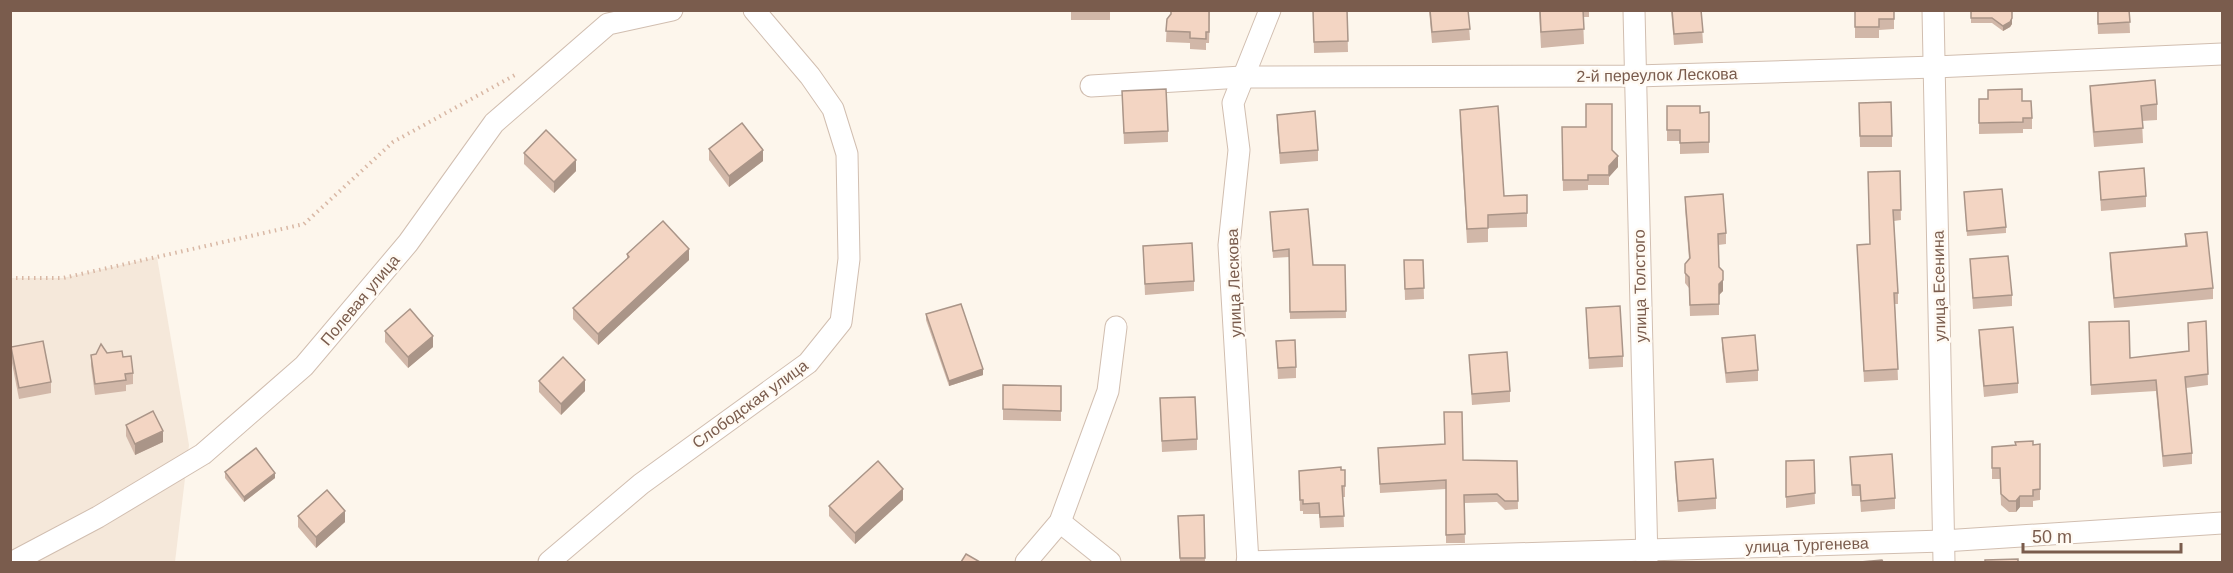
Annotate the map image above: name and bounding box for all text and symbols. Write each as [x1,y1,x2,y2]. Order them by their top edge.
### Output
street label: 2-й переулок Лескова [1576,65,1738,85]
street label: улица Лескова [1224,228,1244,338]
street label: улица Толстого [1631,229,1649,343]
street label: улица Есенина [1930,230,1948,342]
street label: Полевая улица [317,251,403,349]
street label: Слободская улица [689,356,811,452]
scale bar [2023,516,2180,554]
text: 50 m [2032,527,2072,547]
street label: улица Тургенева [1745,534,1869,556]

